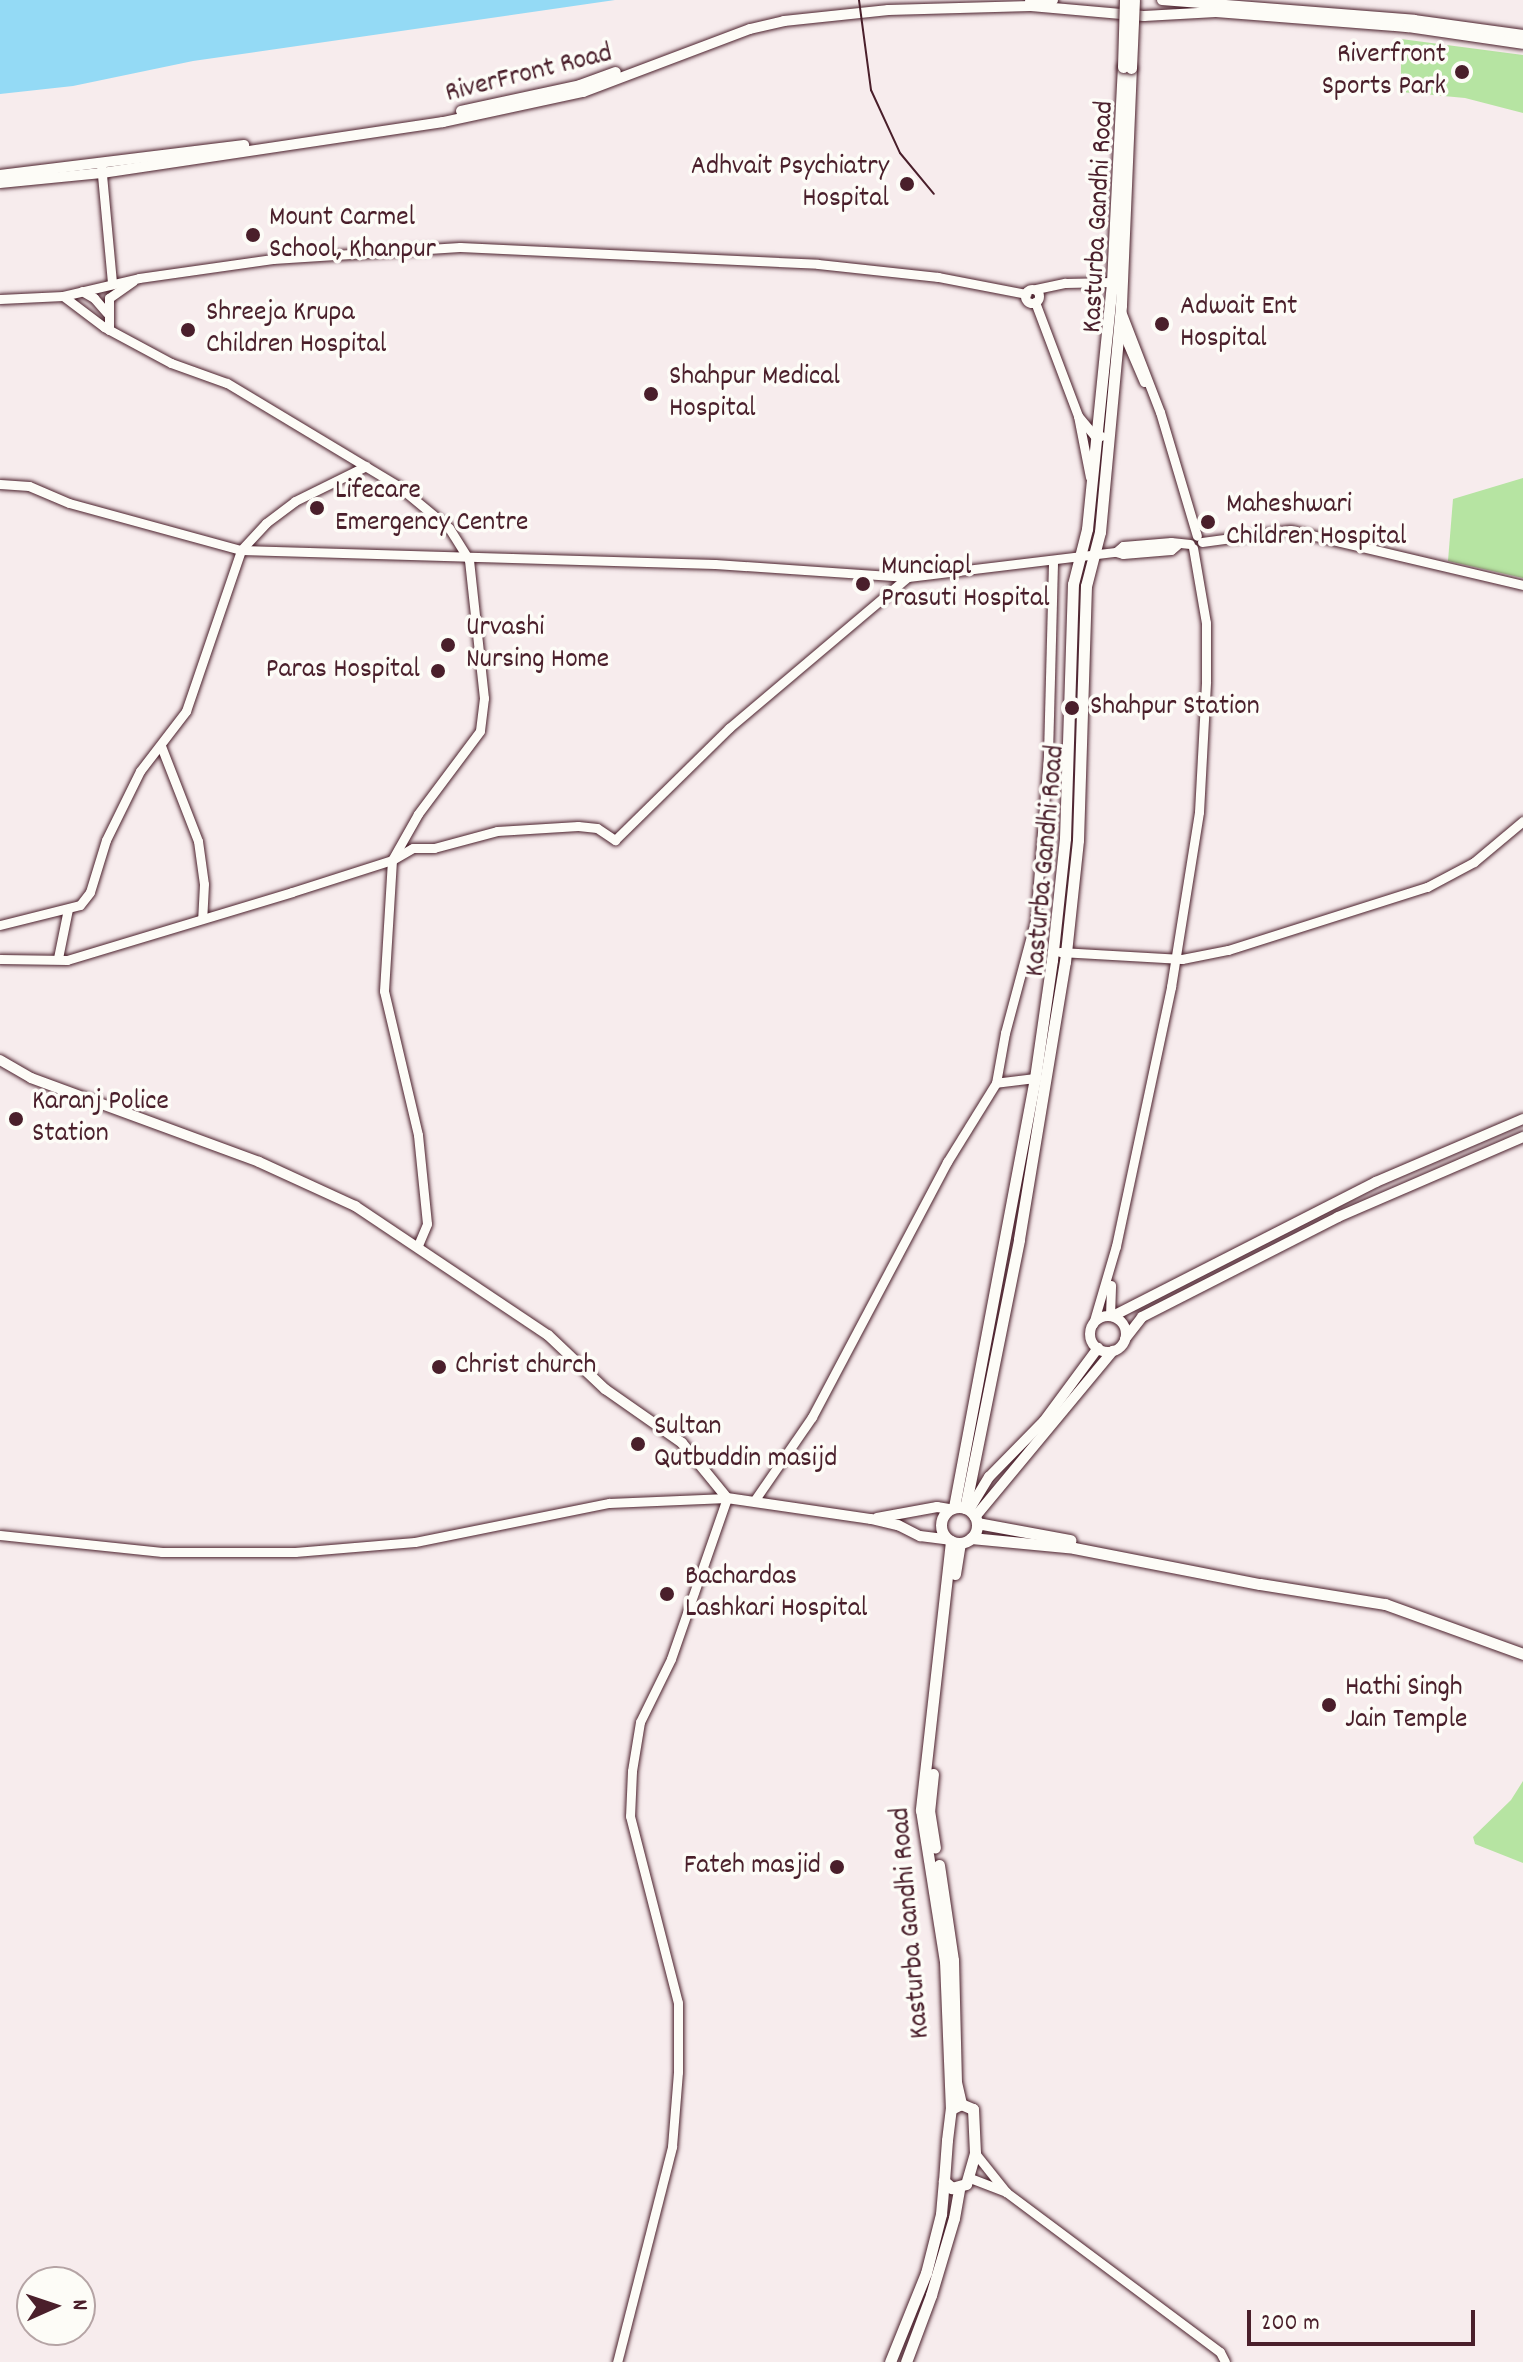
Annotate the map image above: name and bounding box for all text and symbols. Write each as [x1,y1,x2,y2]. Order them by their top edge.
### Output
street label: RiverFront Road [442,38,616,112]
place label: Riverfront Sports Park [1322,39,1446,105]
marker: Riverfront Sports Park [1453,63,1471,81]
street label: Kasturba Gandhi Road [1077,100,1123,334]
place label: Adhvait Psychiatry Hospital [691,151,889,217]
marker: Adhvait Psychiatry Hospital [896,173,918,195]
place label: Mount Carmel School, Khanpur [269,202,436,268]
marker: Mount Carmel School, Khanpur [244,226,262,244]
place label: Adwait Ent Hospital [1180,291,1297,357]
place label: Shreeja Krupa Children Hospital [206,297,386,363]
marker: Adwait Ent Hospital [1151,313,1173,335]
marker: Shreeja Krupa Children Hospital [177,319,199,341]
place label: Shahpur Medical Hospital [669,361,840,427]
marker: Shahpur Medical Hospital [640,383,662,405]
place label: Lifecare Emergency Centre [335,475,528,541]
place label: Maheshwari Children Hospital [1226,489,1406,555]
marker: Lifecare Emergency Centre [306,497,328,519]
marker: Maheshwari Children Hospital [1197,511,1219,533]
place label: Munciapl Prasuti Hospital [881,551,1050,617]
marker: Munciapl Prasuti Hospital [852,573,874,595]
place label: Urvashi Nursing Home [466,612,609,678]
marker: Urvashi Nursing Home [437,634,459,656]
place label: Paras Hospital [266,654,420,688]
marker: Paras Hospital [427,660,449,682]
place label: Shahpur Station [1090,691,1260,725]
marker: Shahpur Station [1061,697,1083,719]
street label: Kasturba Gandhi Road [1020,744,1074,978]
place label: Karanj Police Station [32,1086,169,1152]
marker: Karanj Police Station [7,1110,25,1128]
place label: Christ church [455,1350,596,1384]
marker: Christ church [430,1358,448,1376]
place label: Sultan Qutbuddin masijd [654,1411,837,1477]
marker: Sultan Qutbuddin masijd [629,1435,647,1453]
place label: Bachardas Lashkari Hospital [685,1561,867,1627]
marker: Bachardas Lashkari Hospital [656,1583,678,1605]
place label: Hathi Singh Jain Temple [1345,1672,1467,1738]
marker: Hathi Singh Jain Temple [1320,1696,1338,1714]
street label: Kasturba Gandhi Road [885,1806,939,2040]
place label: Fateh masjid [684,1850,821,1884]
marker: Fateh masjid [828,1858,846,1876]
north arrow [16,2266,96,2346]
scale bar [1251,2294,1479,2344]
text: N [63,2299,94,2311]
text: 200 m [1261,2307,1320,2341]

